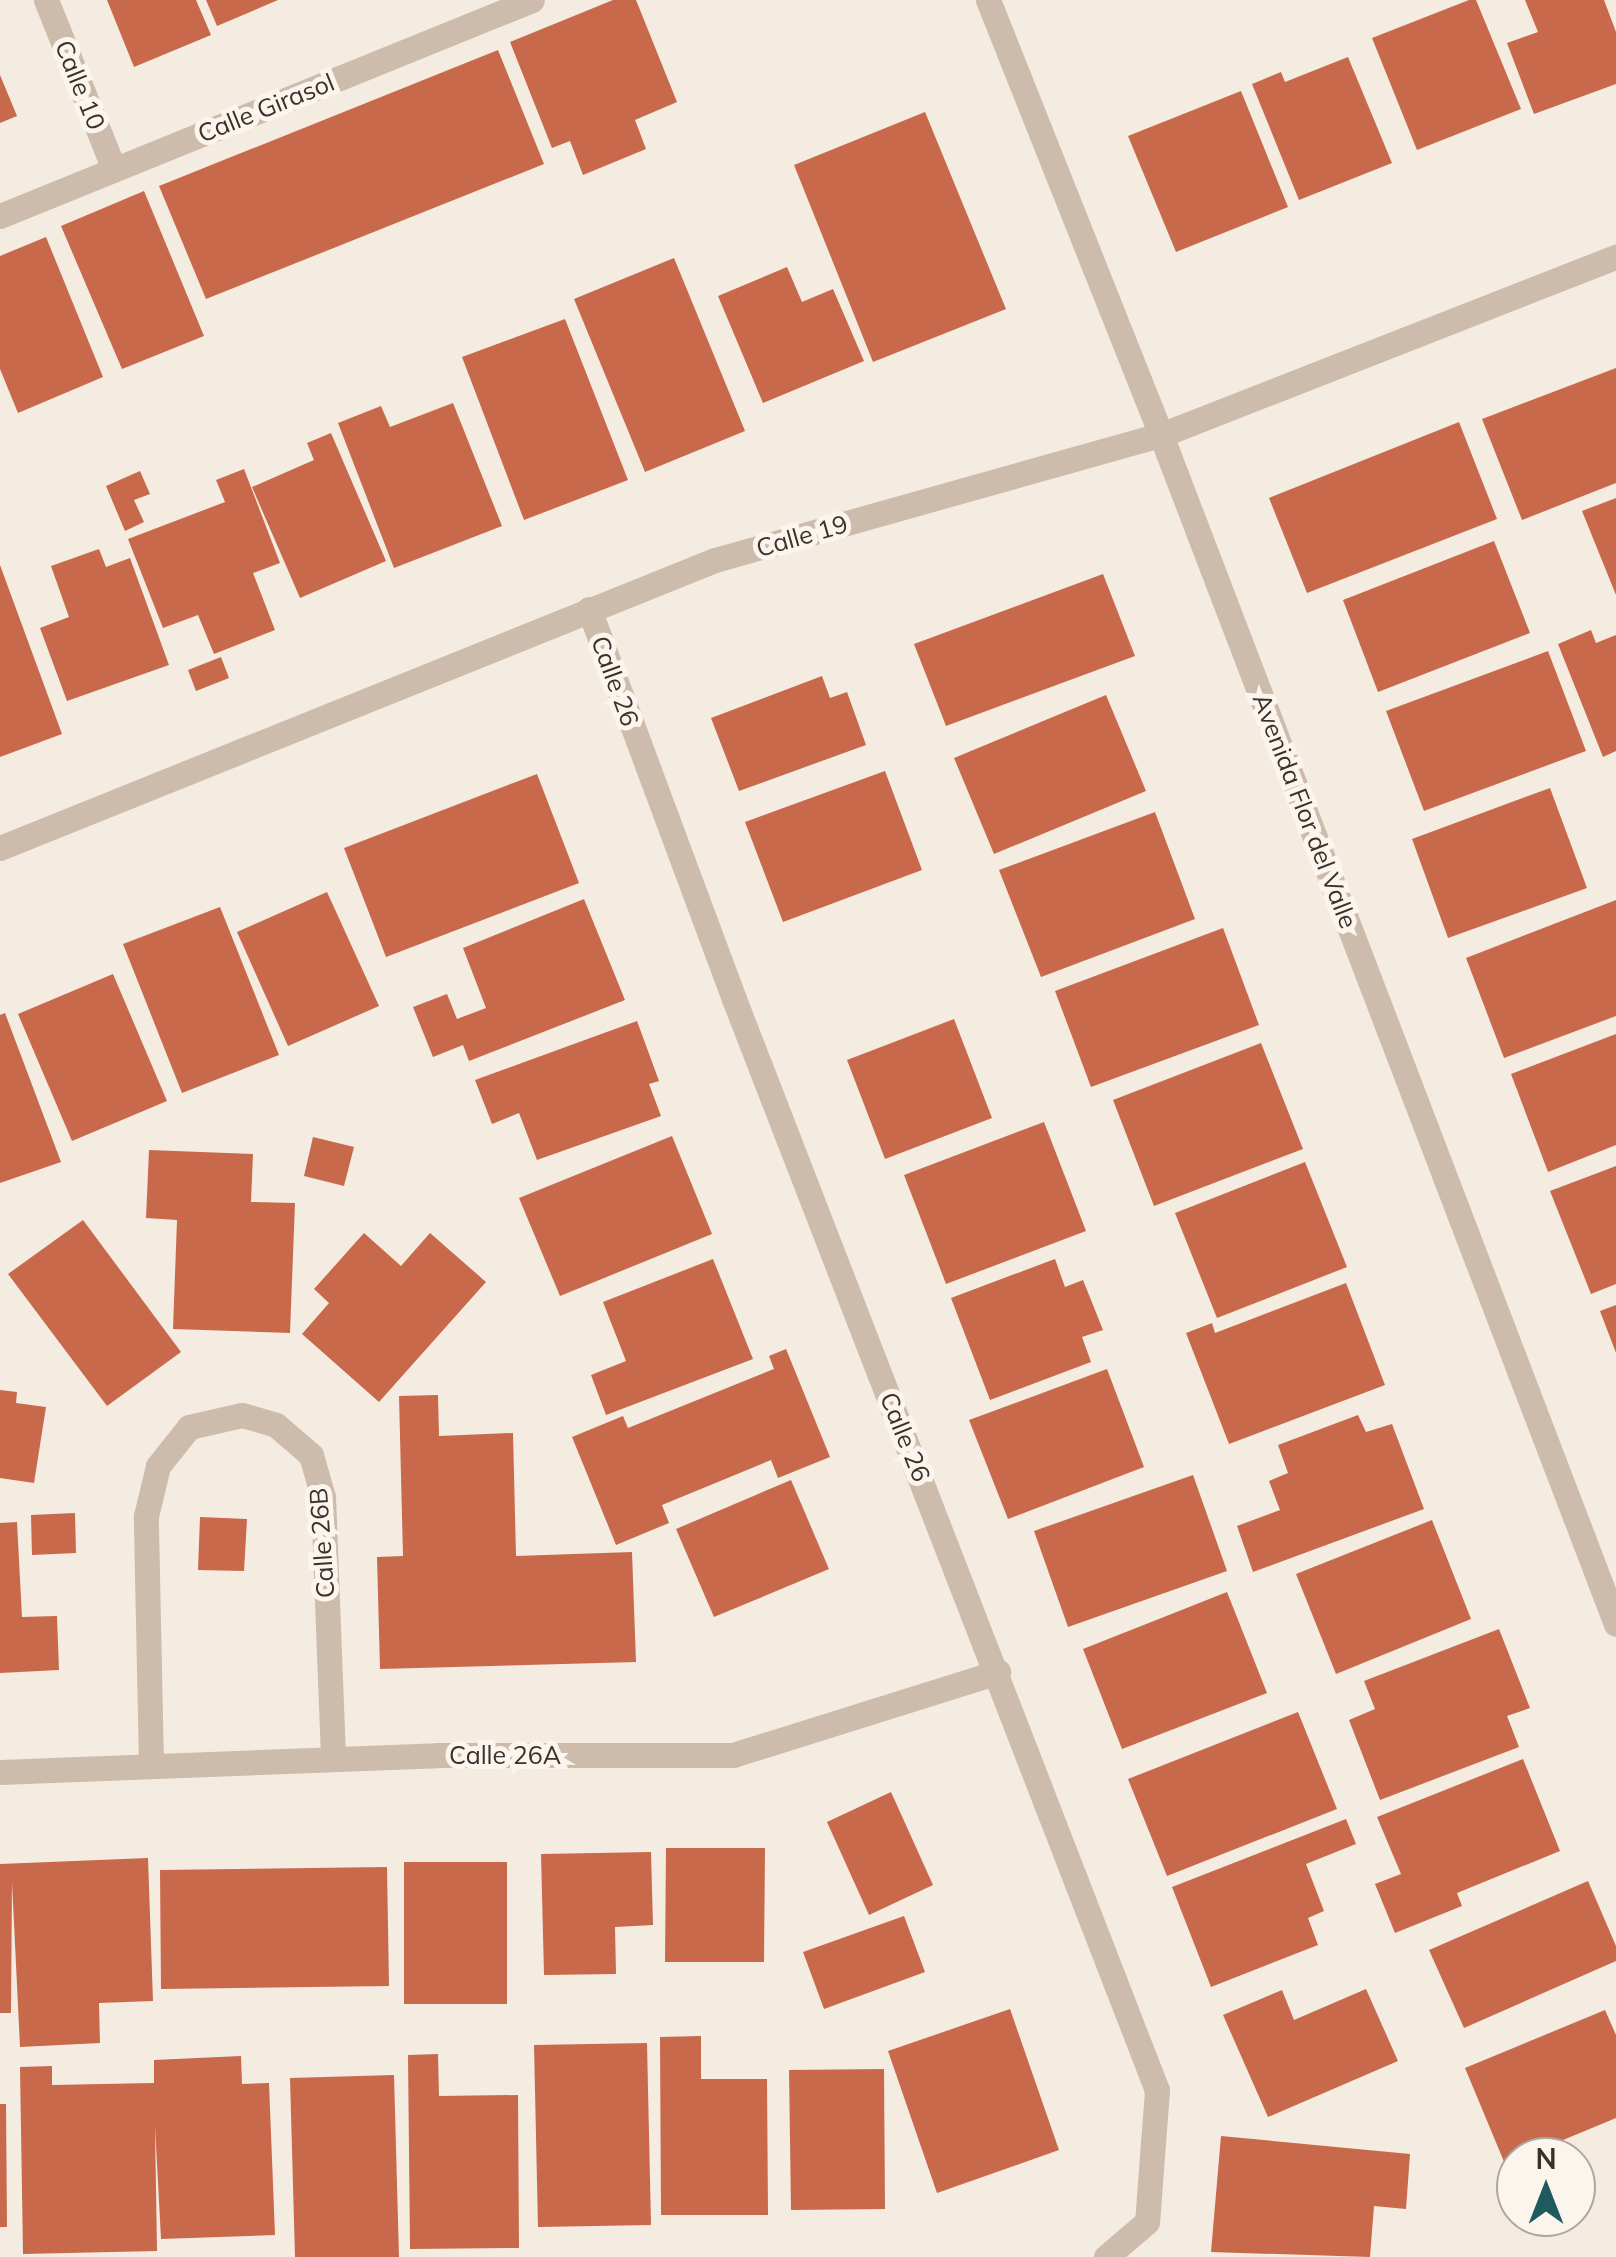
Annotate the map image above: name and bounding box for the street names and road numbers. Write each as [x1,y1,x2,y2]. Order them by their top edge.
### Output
street label: Calle 10 [49,36,111,134]
street label: Calle Girasol [193,67,339,149]
street label: Calle 19 [753,509,851,563]
street label: Calle 26 [585,632,645,730]
street label: Avenida Flor del Valle [1246,689,1364,933]
street label: Calle 26 [874,1388,936,1486]
street label: Calle 26B [303,1487,341,1599]
street label: Calle 26A [449,1740,561,1770]

